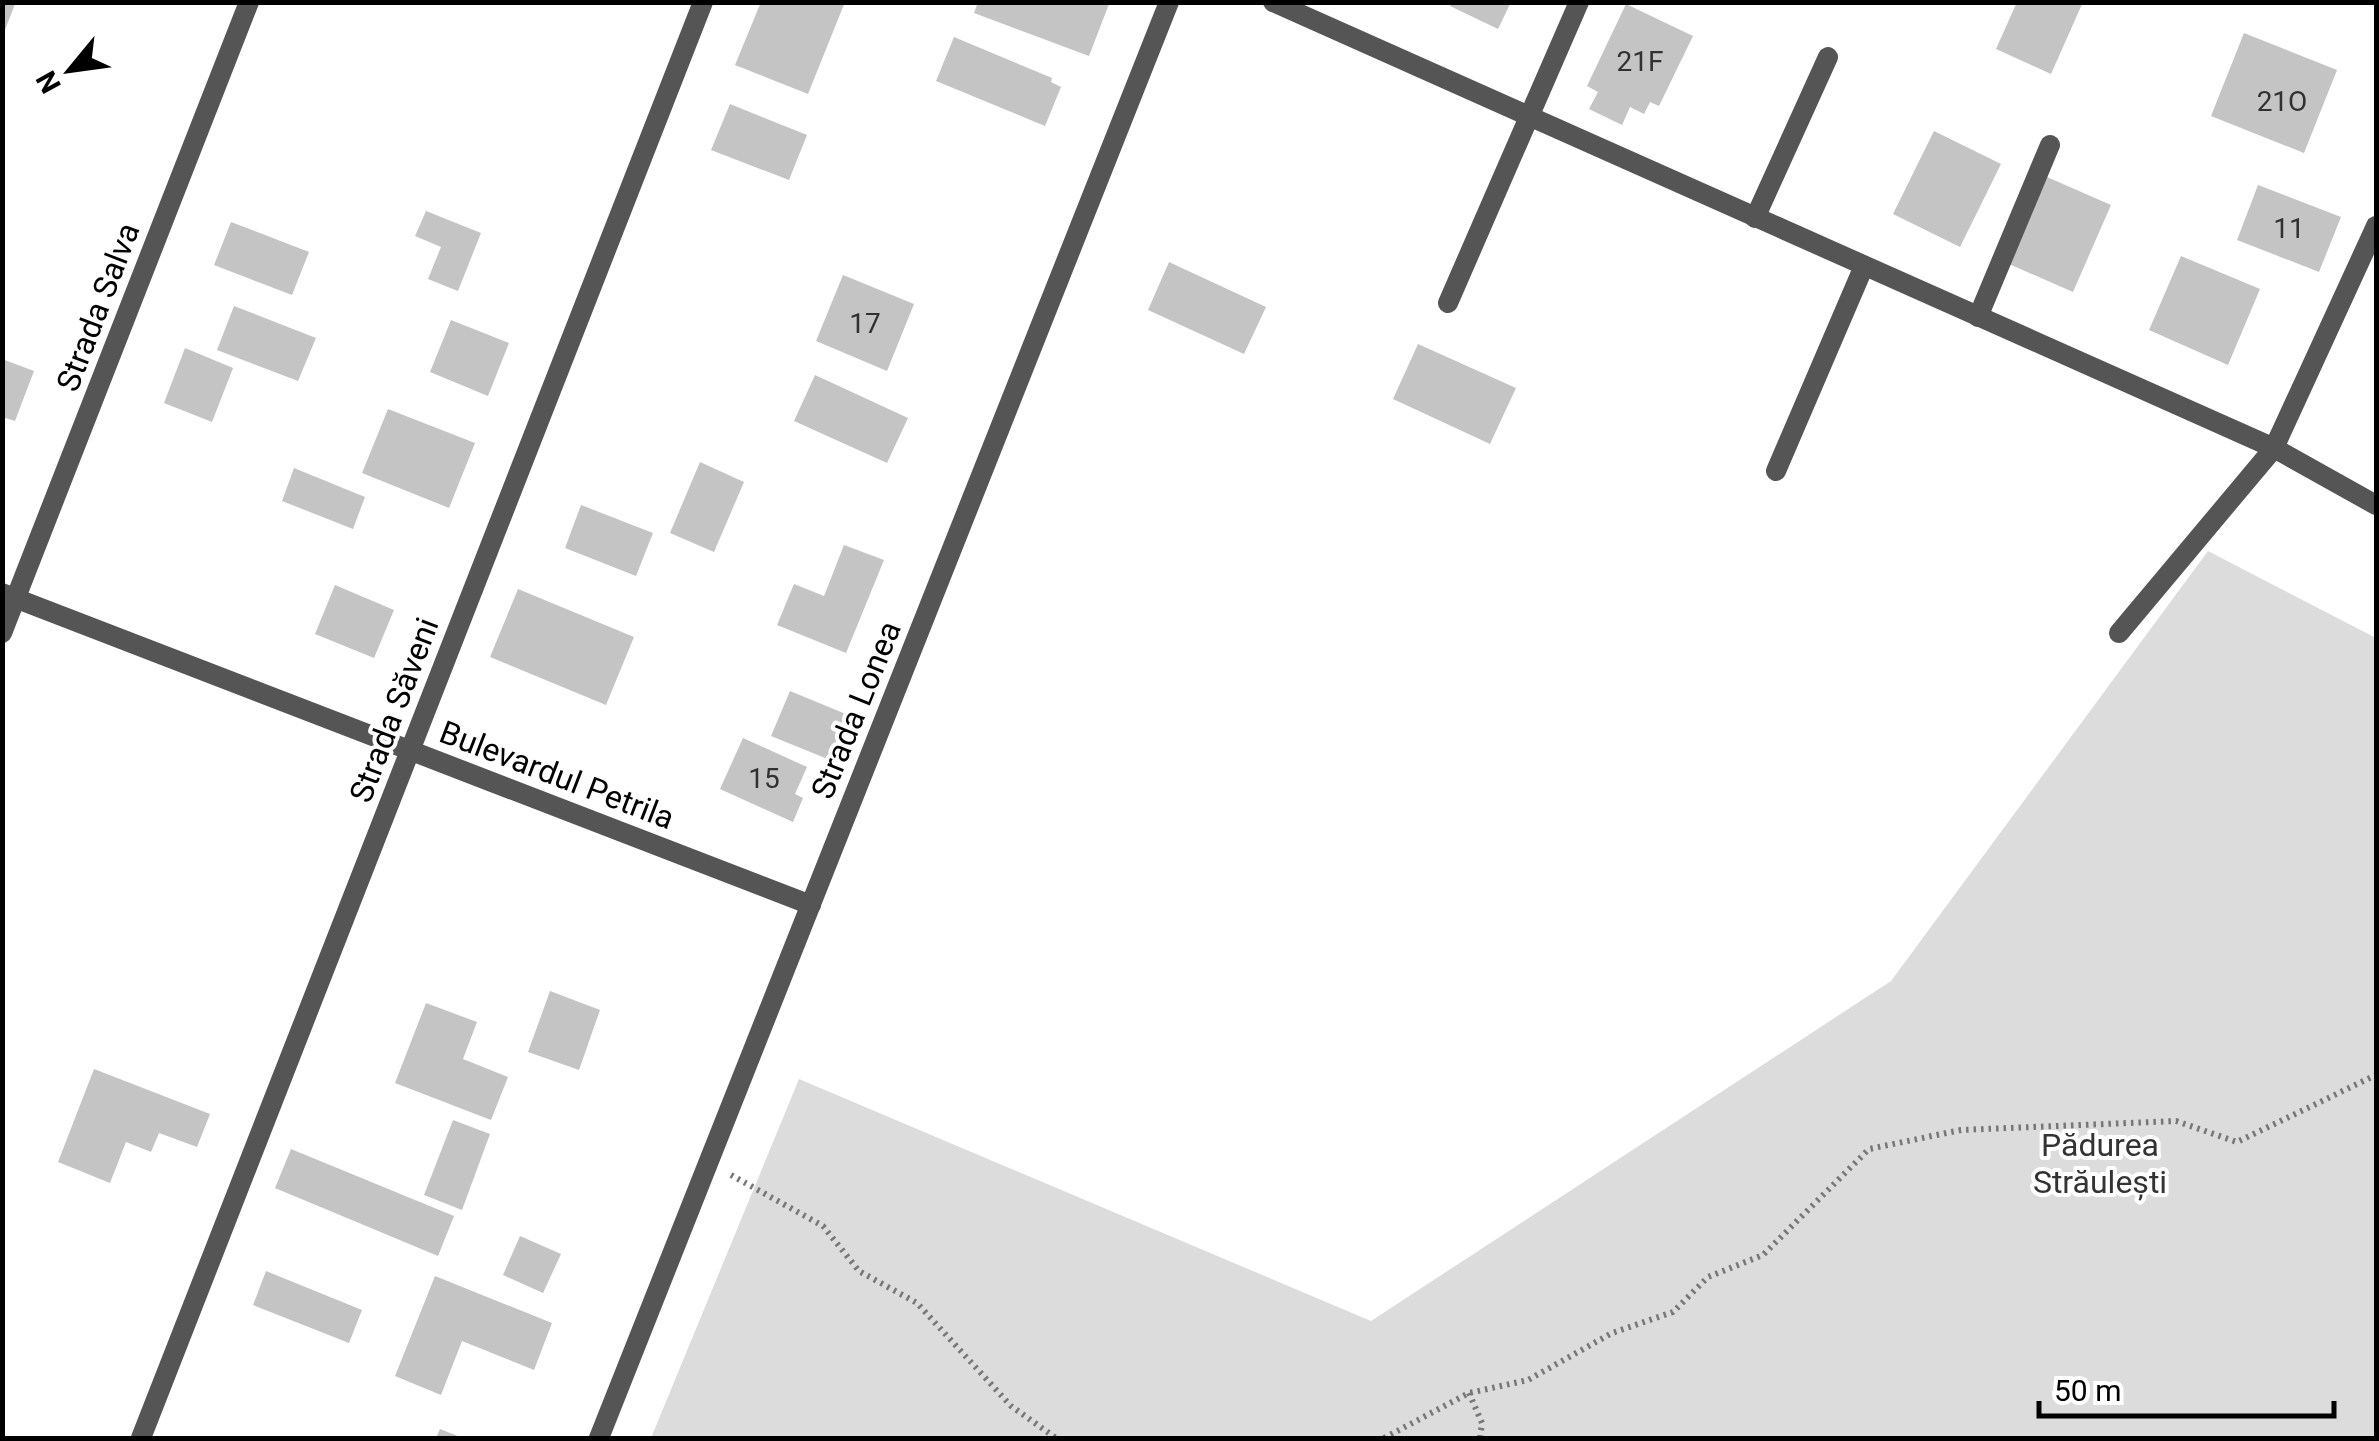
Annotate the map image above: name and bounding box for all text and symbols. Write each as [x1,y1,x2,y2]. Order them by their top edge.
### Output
north arrow [20,20,120,120]
house number: 21F [1617,45,1663,78]
text: N [29,65,68,99]
house number: 21O [2257,85,2307,118]
house number: 11 [2273,212,2305,245]
street label: Strada Salva [48,217,148,397]
house number: 17 [849,307,881,340]
street label: Strada Săveni [341,612,447,808]
street label: Strada Lonea [803,616,909,804]
street label: Bulevardul Petrila [434,713,680,837]
house number: 15 [748,762,780,795]
park label: Pădurea Străulești [2033,1126,2167,1201]
scale bar [2039,1356,2334,1418]
text: 50 m [2054,1373,2121,1408]

